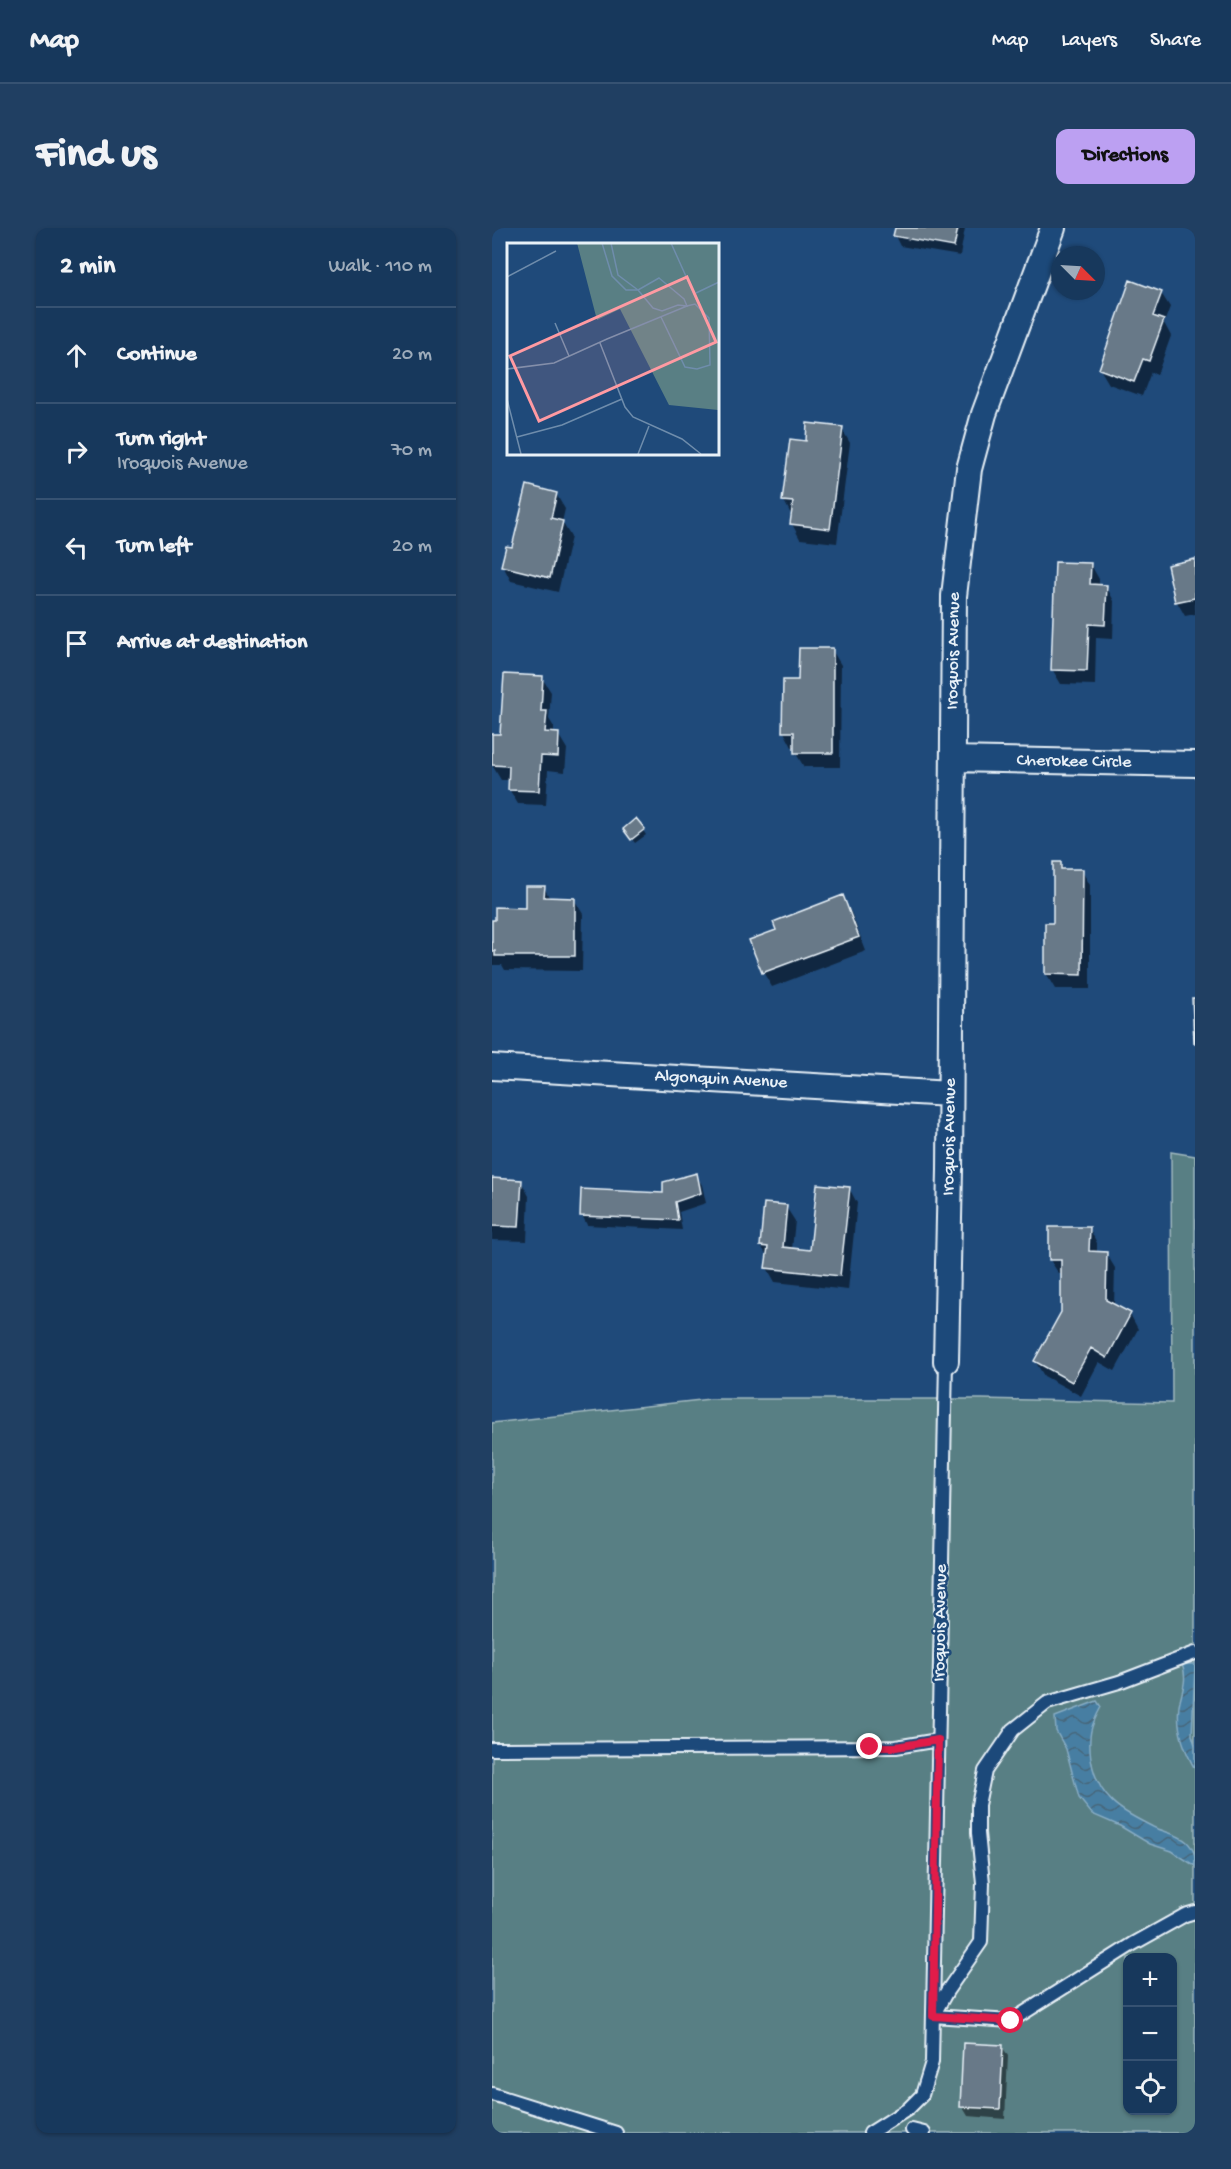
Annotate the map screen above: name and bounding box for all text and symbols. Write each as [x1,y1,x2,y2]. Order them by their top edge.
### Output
text: Map [30,25,79,58]
text: Map [992,29,1028,54]
text: Layers [1061,29,1117,54]
text: Share [1150,29,1201,54]
button: Directions [1056,129,1195,184]
text: Find us [36,132,156,181]
inset map [507,243,718,454]
north arrow [1051,246,1105,300]
text: 2 min [60,252,115,283]
text: Walk · 110 m [328,256,432,279]
icon: ahead [60,339,93,372]
text: Continue [117,342,197,368]
text: 20 m [392,344,432,367]
text: Turn right [117,427,205,453]
icon: right [60,435,93,468]
text: 70 m [391,440,432,463]
text: Iroquois Avenue [117,453,248,476]
icon: left [60,531,93,564]
text: Turn left [117,534,191,560]
text: 20 m [392,536,432,559]
street label: Iroquois Avenue [942,591,966,710]
icon: arrive [60,627,93,660]
text: Arrive at destination [117,630,307,656]
street label: Cherokee Circle [1016,751,1132,774]
street label: Algonquin Avenue [654,1066,789,1094]
street label: Iroquois Avenue [938,1077,962,1196]
street label: Iroquois Avenue [929,1563,953,1682]
route end [856,1733,882,1759]
map controls [1123,1953,1177,2115]
button: + [1123,1953,1177,2007]
route start [997,2007,1023,2033]
button: − [1123,2007,1177,2061]
button: locate [1123,2061,1177,2115]

